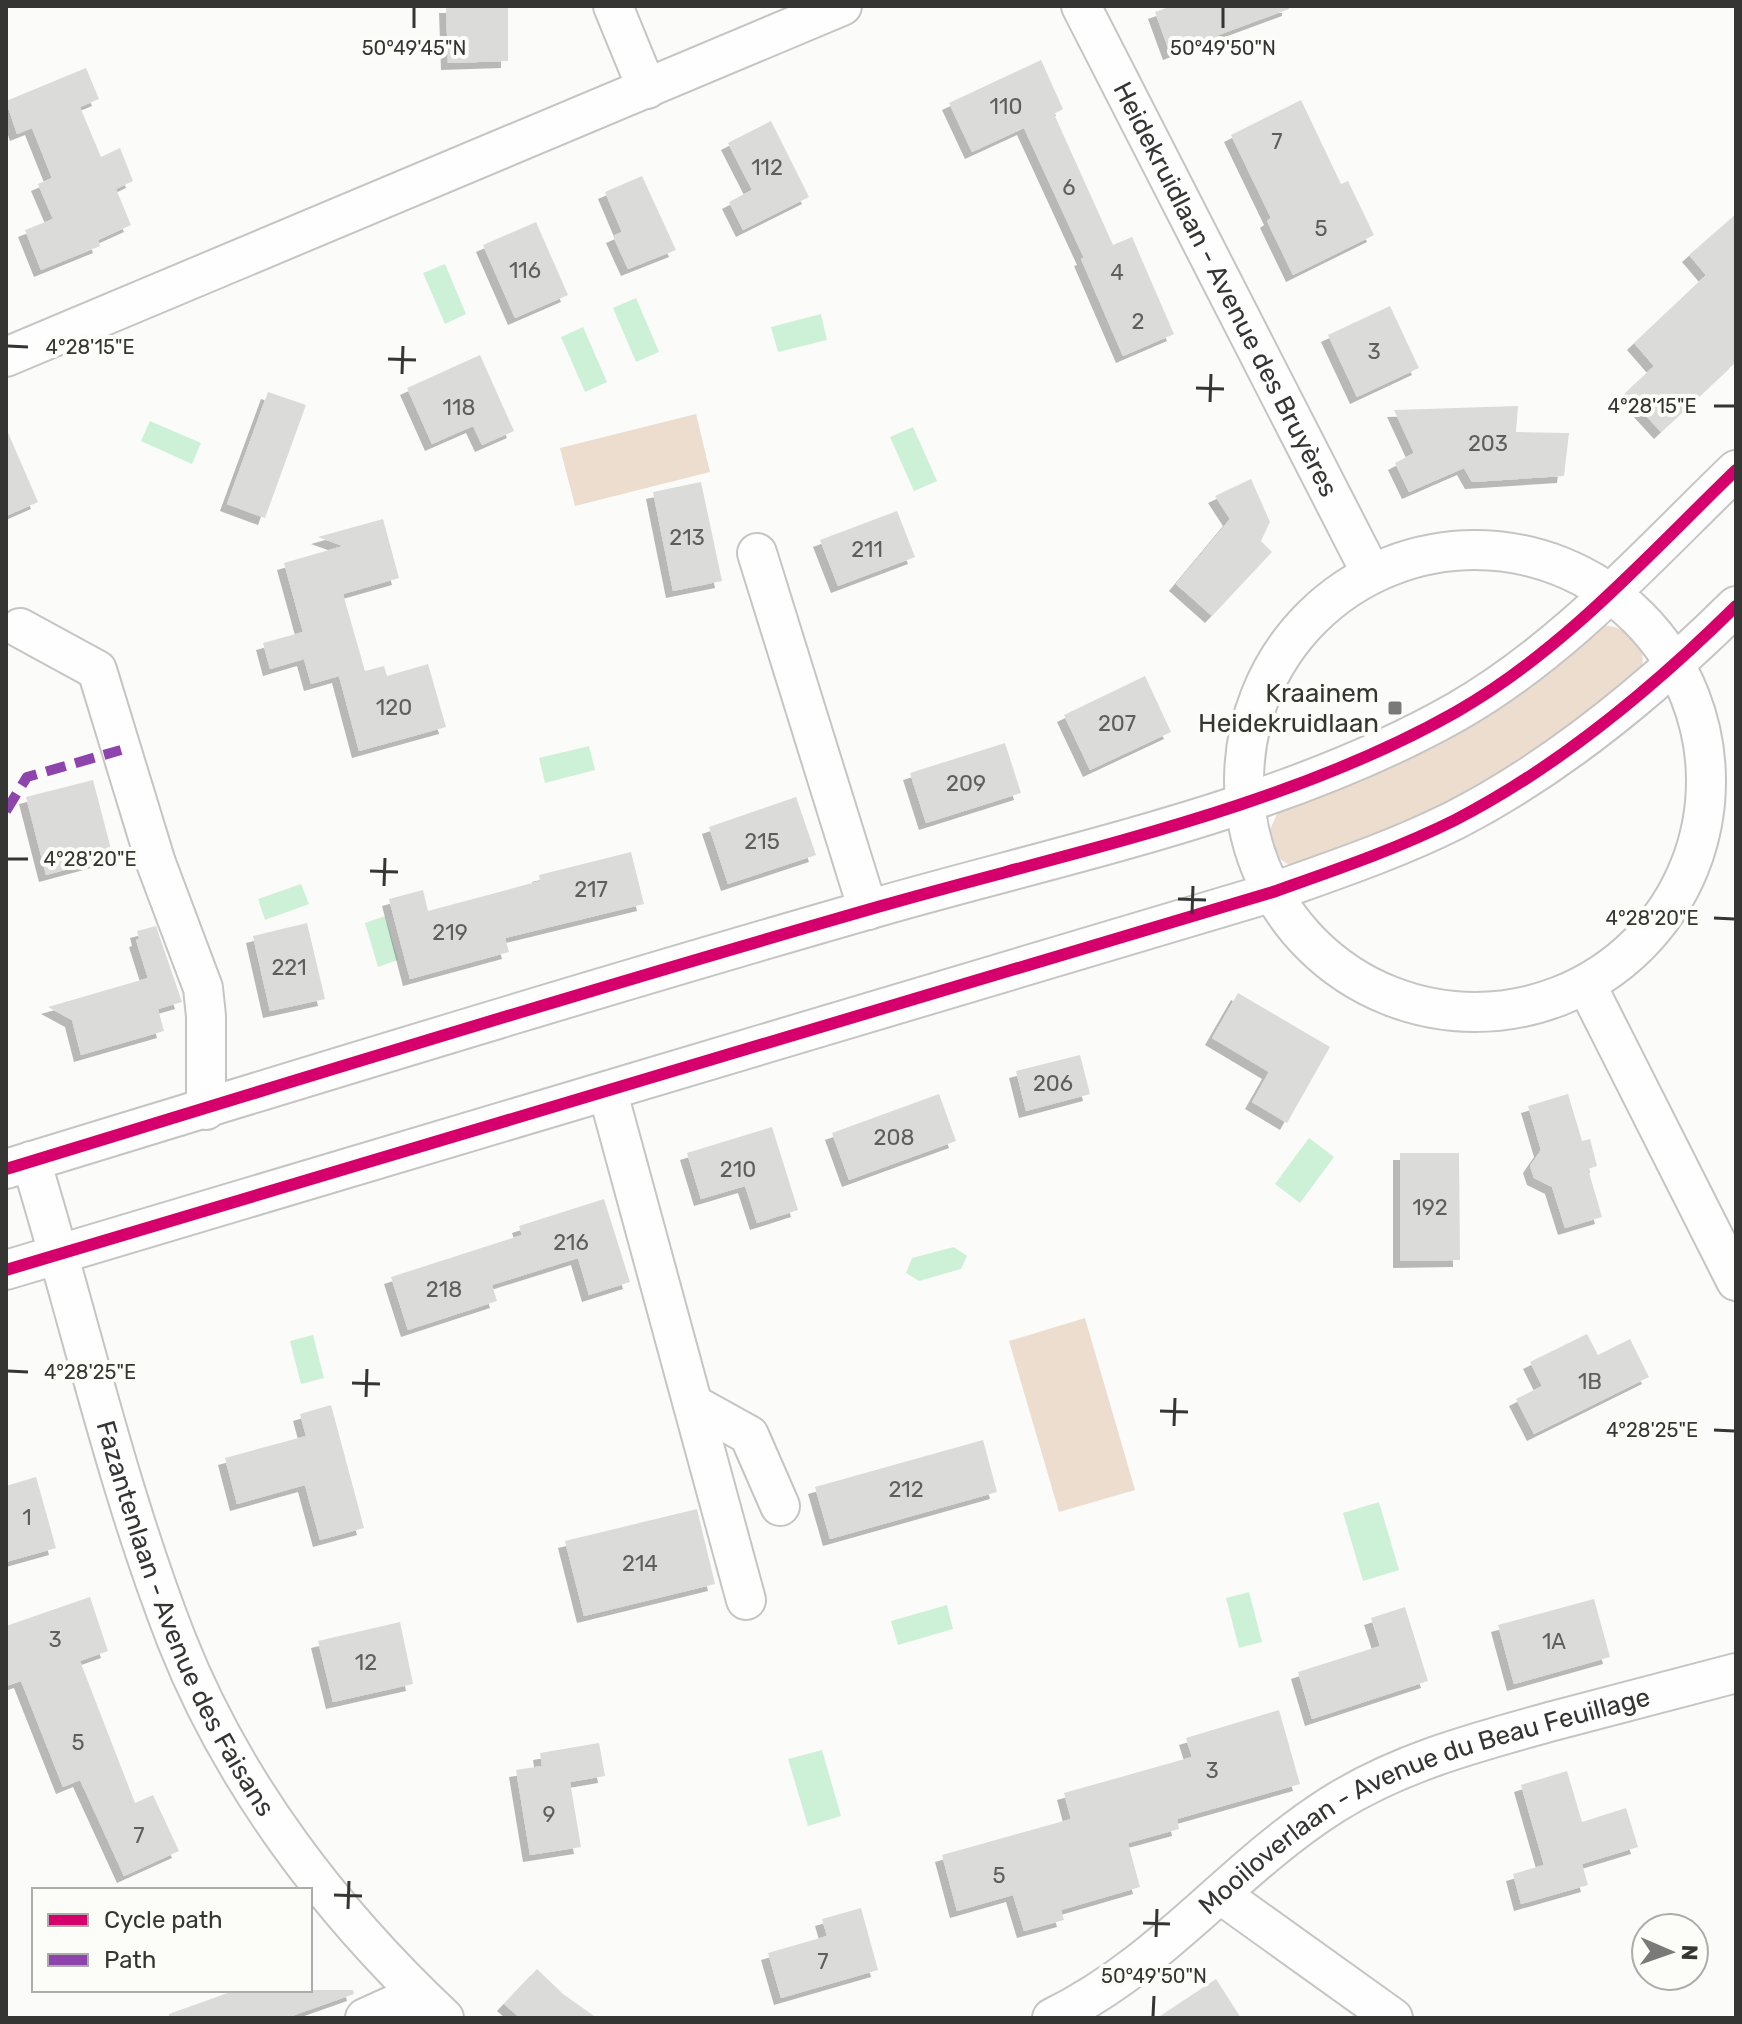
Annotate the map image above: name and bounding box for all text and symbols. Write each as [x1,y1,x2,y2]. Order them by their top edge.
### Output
text: 50°49'45"N [362,36,466,60]
text: 50°49'50"N [1170,36,1276,60]
street label: Heidekruidlaan - Avenue des Bruyères [1106,77,1344,502]
house number: 110 [990,93,1022,120]
house number: 7 [1271,128,1283,155]
house number: 112 [751,154,783,181]
house number: 6 [1062,174,1076,201]
house number: 5 [1314,215,1328,242]
house number: 116 [509,257,541,284]
house number: 4 [1110,259,1124,286]
house number: 2 [1132,308,1144,335]
text: 4°28'15"E [45,335,135,359]
house number: 3 [1367,338,1381,365]
house number: 118 [443,394,475,421]
text: 4°28'15"E [1607,394,1697,418]
house number: 203 [1468,430,1508,457]
house number: 213 [669,524,705,551]
house number: 211 [851,536,883,563]
place label: Kraainem Heidekruidlaan [1198,678,1379,739]
house number: 120 [376,694,412,721]
marker: Kraainem Heidekruidlaan [1386,699,1404,717]
house number: 207 [1098,710,1136,737]
house number: 209 [946,770,986,797]
house number: 215 [744,828,780,855]
text: 4°28'20"E [43,847,137,871]
house number: 217 [574,876,608,903]
text: 4°28'20"E [1605,906,1699,930]
house number: 219 [432,919,468,946]
house number: 221 [271,954,307,981]
house number: 206 [1033,1070,1073,1097]
house number: 208 [874,1124,914,1151]
house number: 210 [720,1156,756,1183]
house number: 192 [1412,1194,1448,1221]
house number: 216 [553,1229,589,1256]
house number: 218 [426,1276,462,1303]
text: 4°28'25"E [44,1360,136,1384]
house number: 1B [1578,1368,1602,1395]
street label: Fazantenlaan - Avenue des Faisans [89,1417,281,1822]
text: 4°28'25"E [1606,1418,1698,1442]
house number: 212 [888,1476,924,1503]
house number: 1 [22,1504,32,1531]
house number: 214 [622,1550,658,1577]
house number: 3 [48,1626,62,1653]
house number: 1A [1542,1628,1566,1655]
house number: 12 [355,1649,377,1676]
street label: Mooiloverlaan - Avenue du Beau Feuillage [1193,1681,1653,1921]
house number: 5 [71,1729,85,1756]
house number: 3 [1205,1757,1219,1784]
house number: 9 [542,1801,556,1828]
house number: 7 [133,1822,145,1849]
house number: 5 [992,1862,1006,1889]
legend [32,1888,312,1992]
text: Cycle path [104,1906,223,1934]
north arrow [1630,1912,1710,1992]
text: N [1676,1944,1703,1961]
text: Path [104,1946,156,1974]
house number: 7 [817,1948,829,1975]
text: 50°49'50"N [1101,1964,1207,1988]

